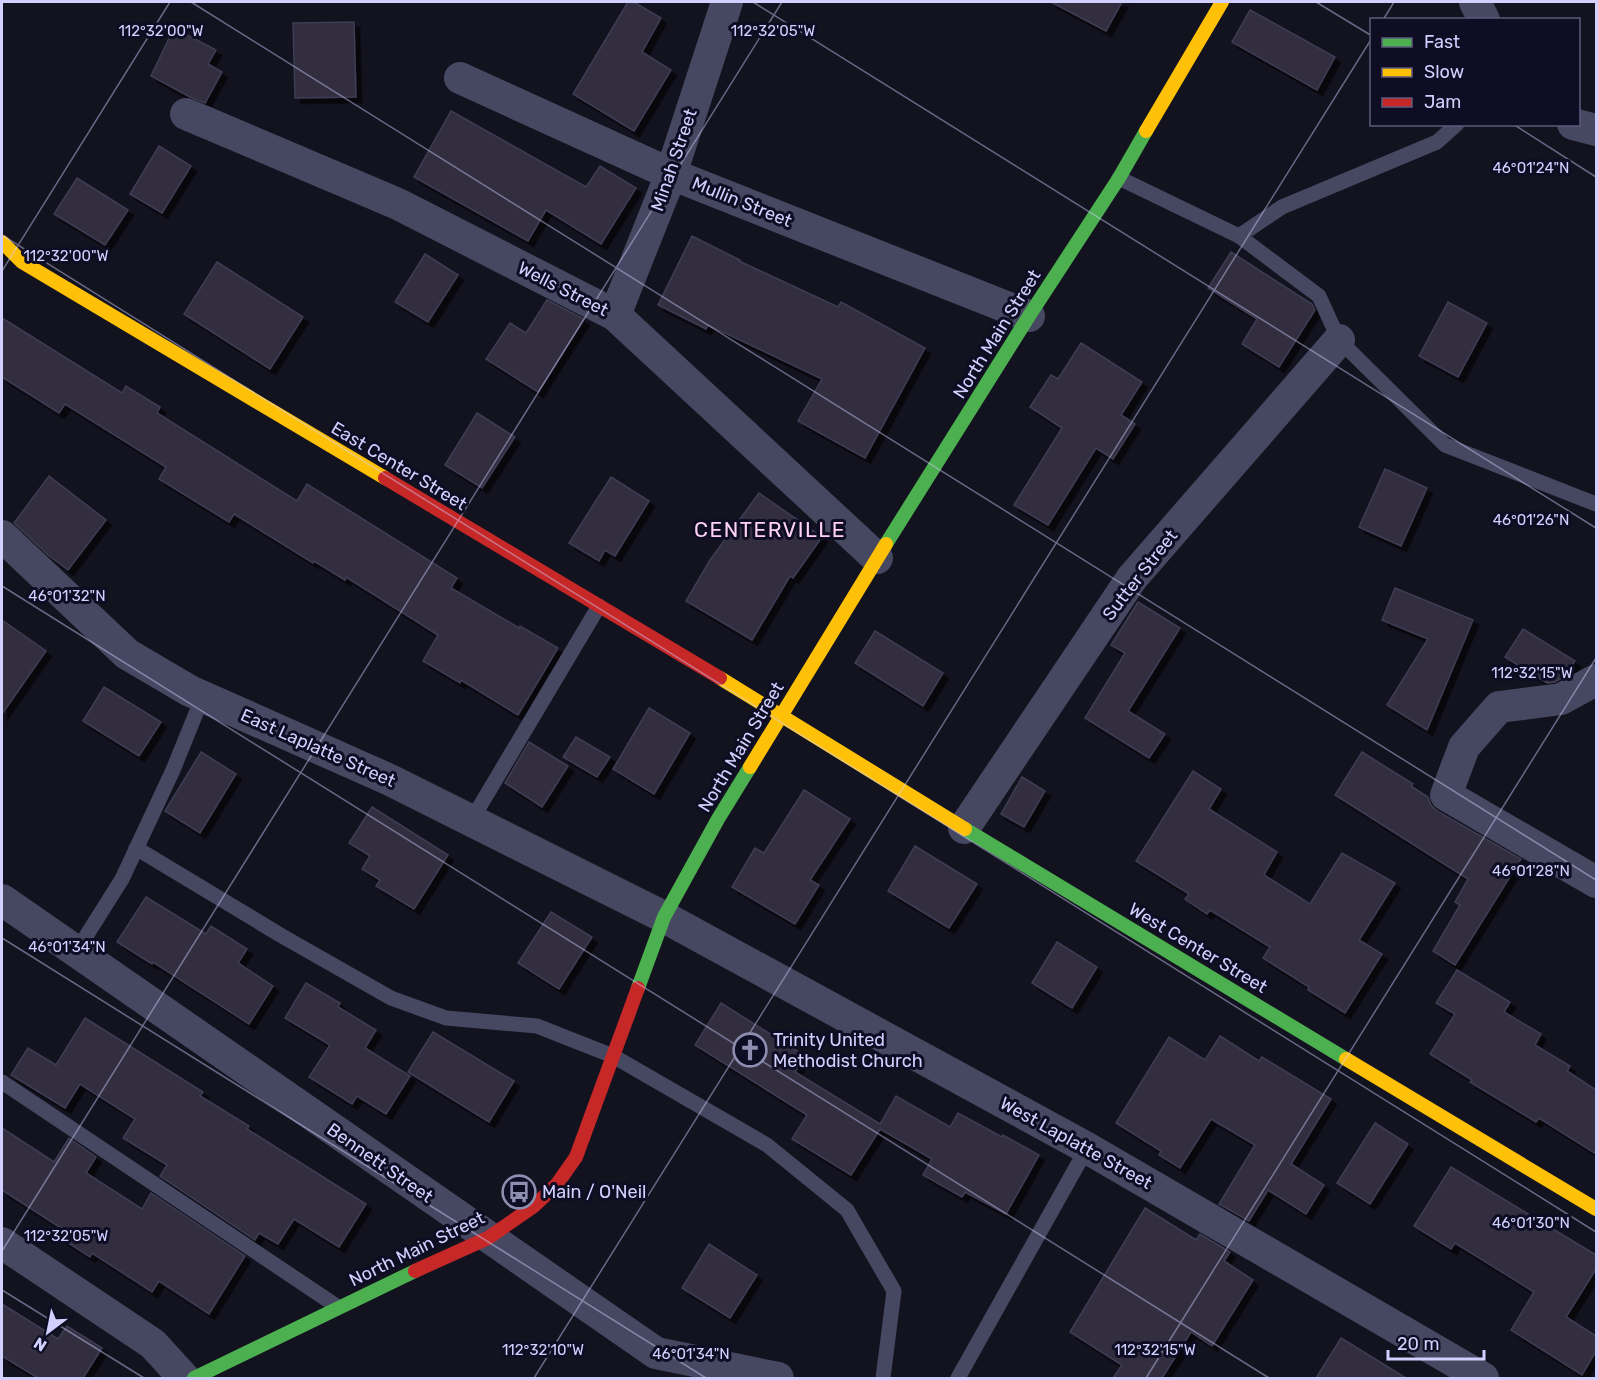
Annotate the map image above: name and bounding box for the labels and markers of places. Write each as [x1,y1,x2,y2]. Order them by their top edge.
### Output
place label: Trinity United Methodist Church [773,1029,923,1072]
church icon: Trinity United Methodist Church [732,1032,768,1068]
bus stop icon: Main / O'Neil [501,1174,537,1210]
place label: Main / O'Neil [542,1181,646,1203]

